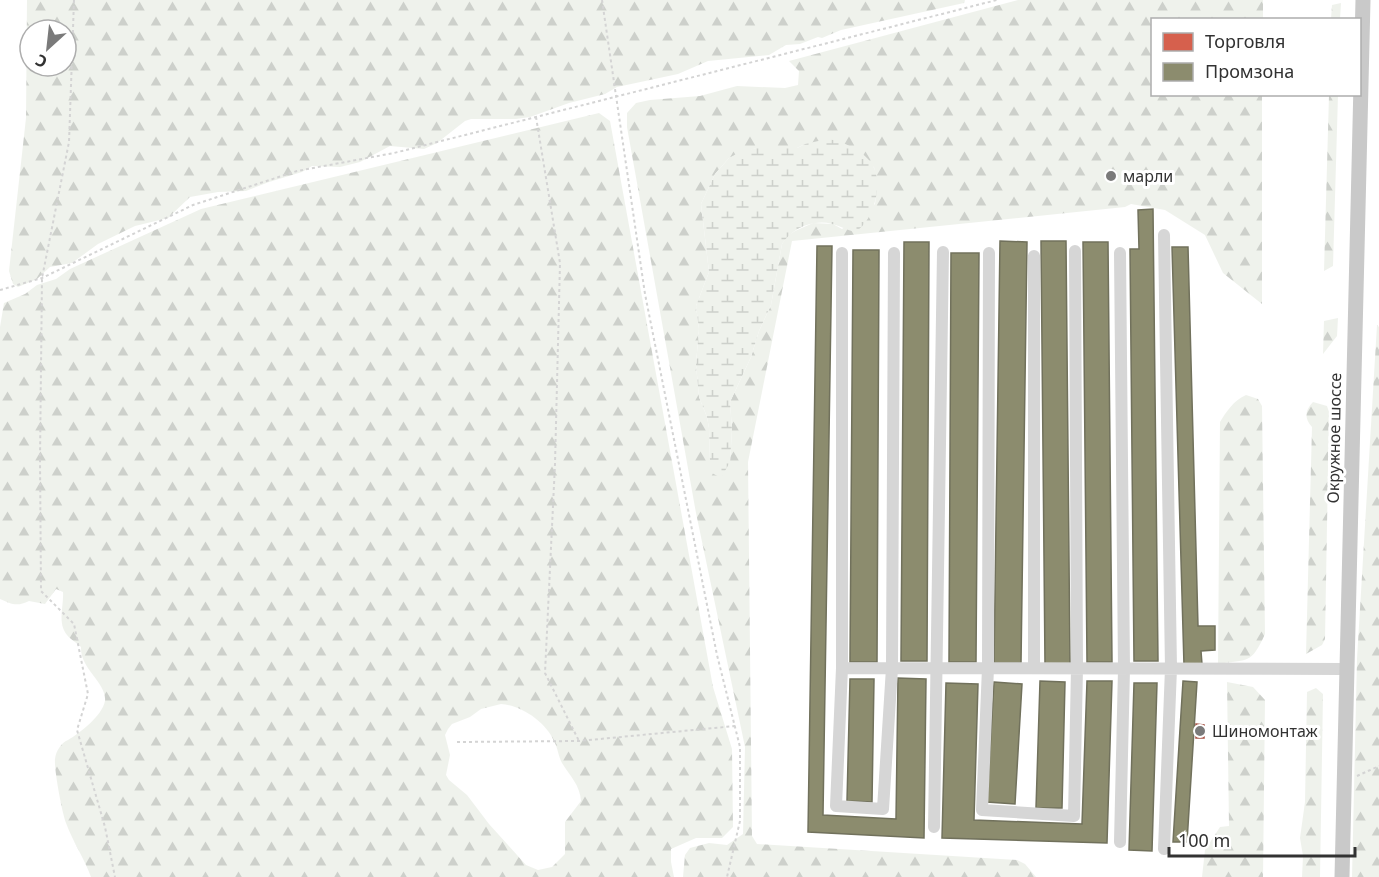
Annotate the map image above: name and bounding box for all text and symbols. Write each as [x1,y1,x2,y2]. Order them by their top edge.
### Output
north arrow [18,18,78,78]
legend [1151,18,1361,96]
text: Торговля [1205,29,1285,53]
text: С [32,49,51,74]
text: Промзона [1205,59,1294,83]
place label: марли [1123,165,1173,187]
marker: марли [1104,169,1118,183]
street label: Окружное шоссе [1322,372,1346,503]
place label: Шиномонтаж [1212,720,1318,742]
marker: Шиномонтаж [1193,724,1207,738]
scale bar [1169,820,1355,858]
text: 100 m [1178,828,1230,852]

